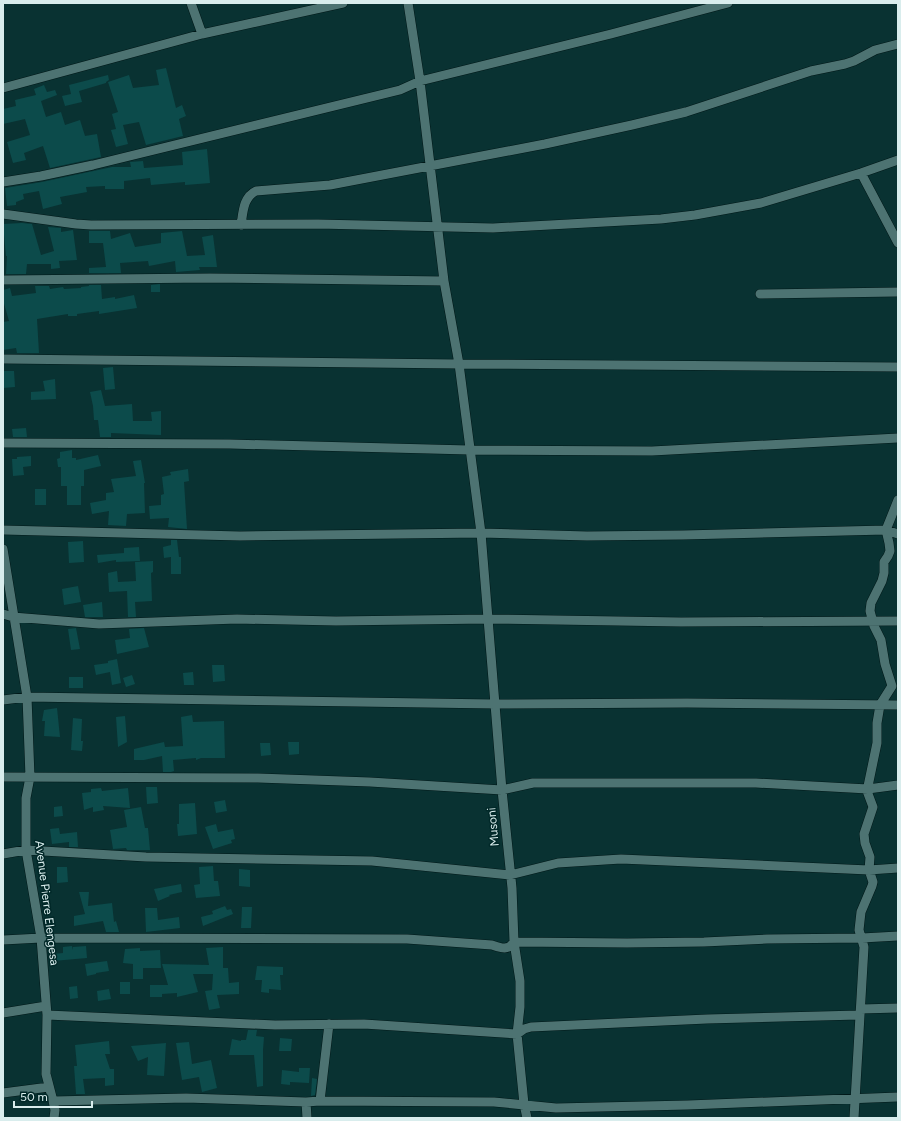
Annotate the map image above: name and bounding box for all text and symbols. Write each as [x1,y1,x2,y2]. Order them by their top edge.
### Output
street label: Musoni [484,807,502,847]
street label: Avenue Pierre Elengesa [32,840,62,966]
scale bar [14,1083,92,1109]
text: 50 m [20,1090,48,1104]

